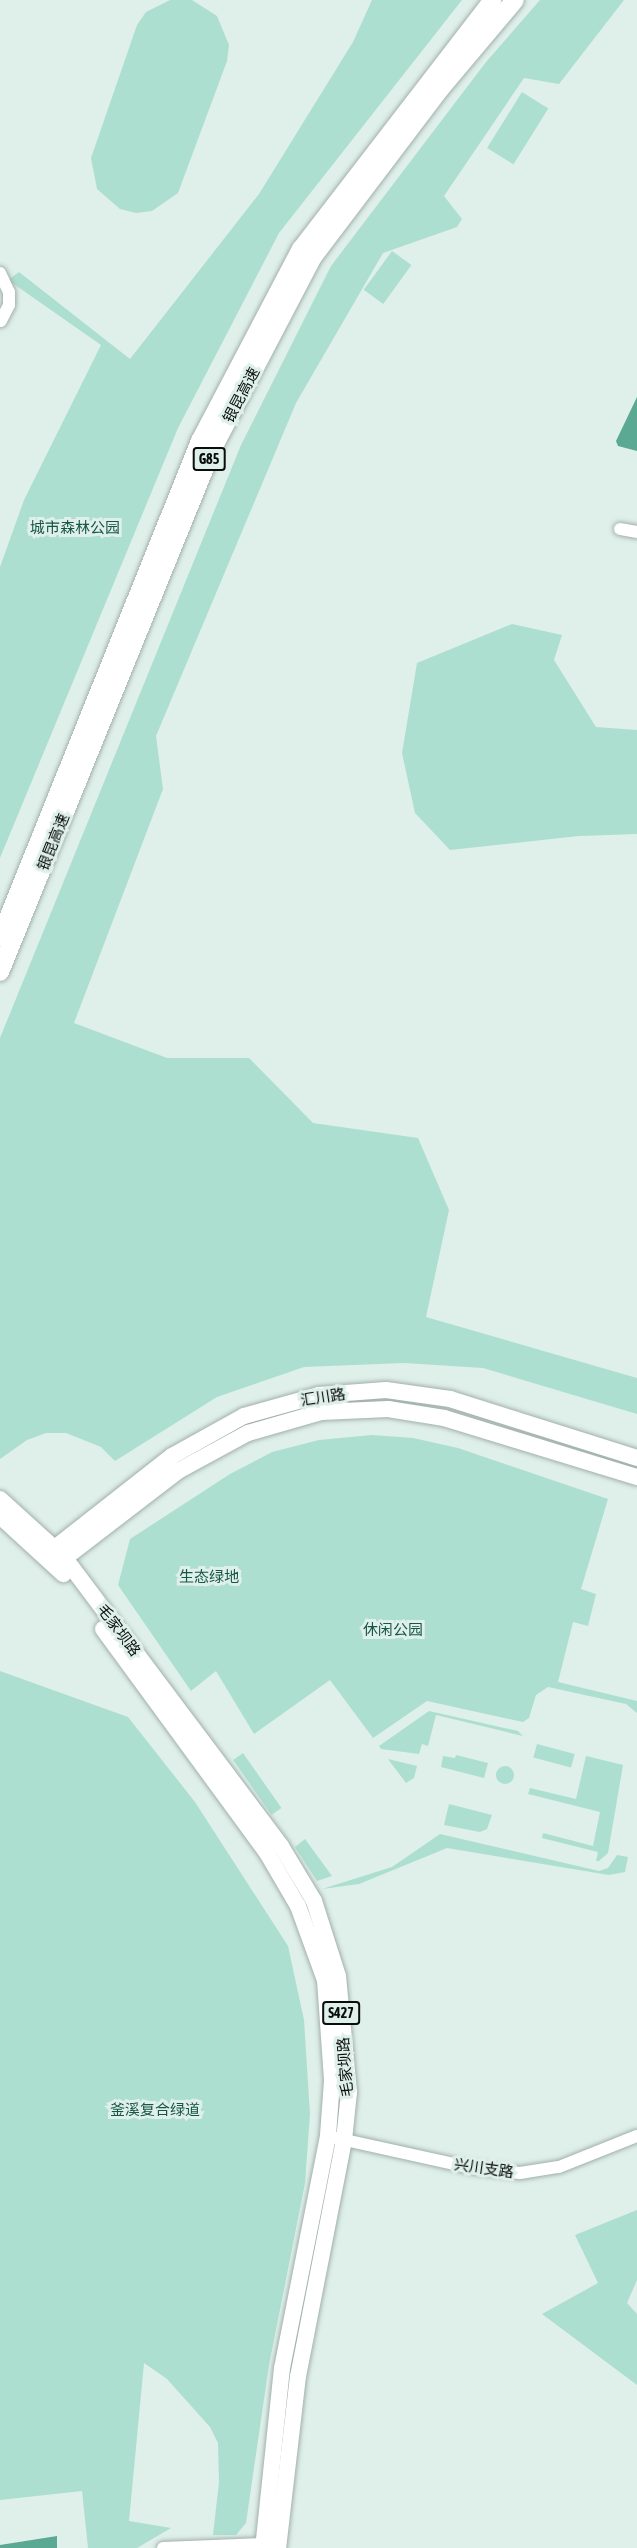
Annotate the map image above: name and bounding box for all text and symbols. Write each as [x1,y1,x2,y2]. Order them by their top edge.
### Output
street label: 银昆高速 [219,364,263,426]
road number: G85 [192,448,226,470]
park label: 城市森林公园 [30,519,120,537]
street label: 银昆高速 [33,811,73,873]
street label: 汇川路 [299,1385,347,1409]
park label: 生态绿地 [179,1568,239,1586]
street label: 毛家坝路 [94,1601,144,1659]
park label: 休闲公园 [363,1621,423,1639]
road number: S427 [322,2002,360,2024]
street label: 毛家坝路 [334,2036,356,2098]
park label: 釜溪复合绿道 [110,2101,200,2119]
street label: 兴川支路 [453,2155,515,2181]

